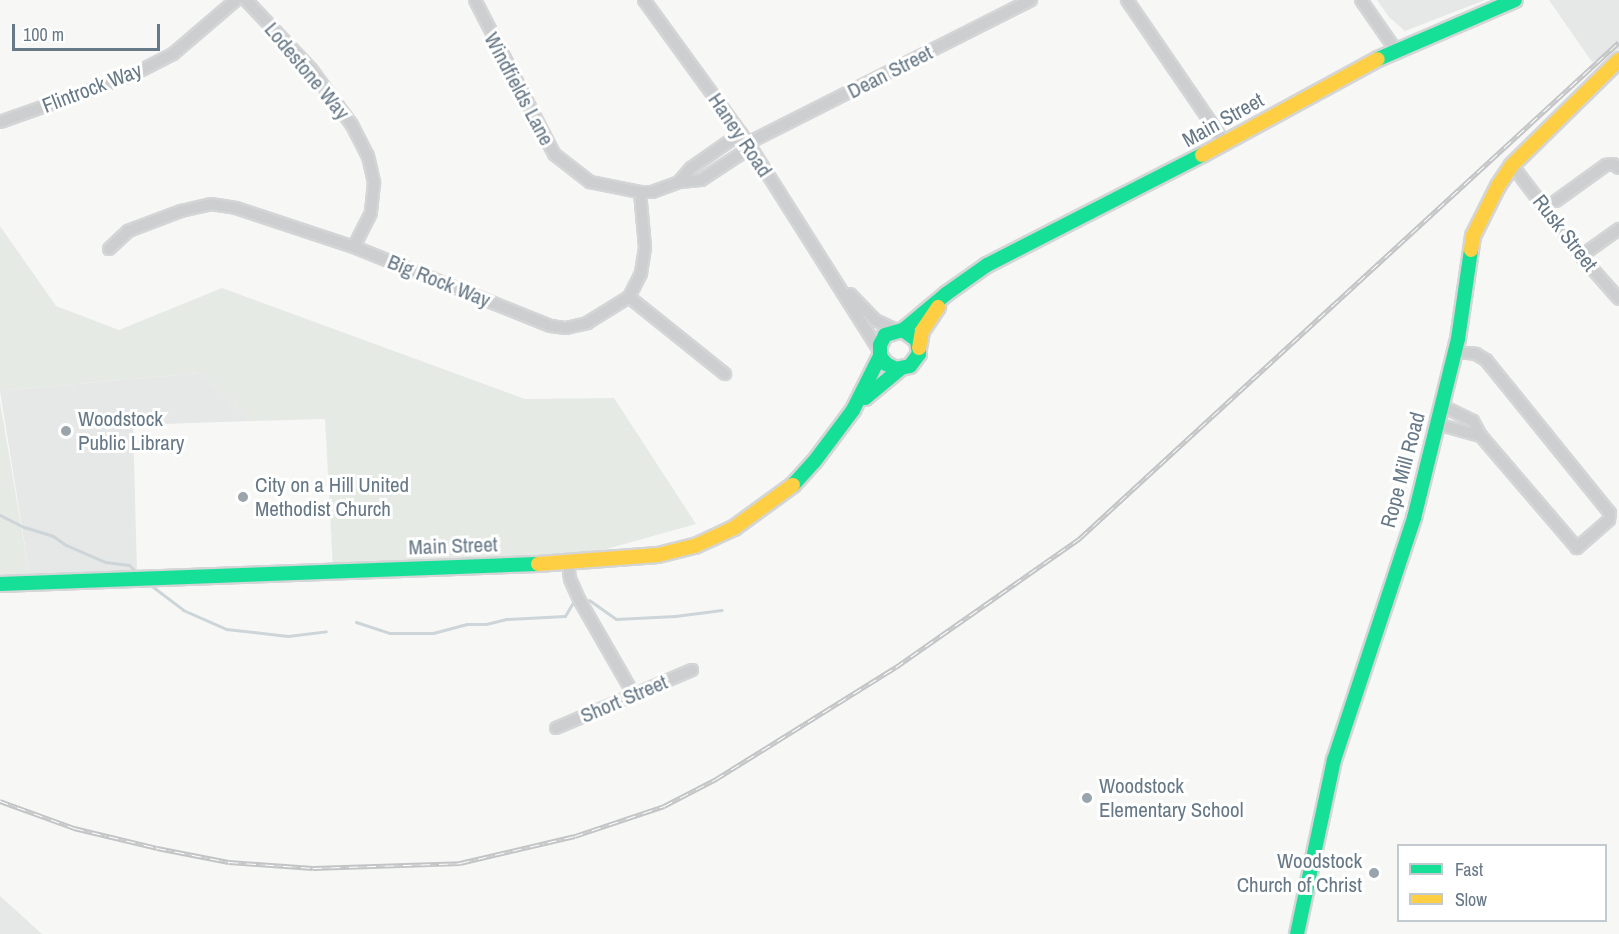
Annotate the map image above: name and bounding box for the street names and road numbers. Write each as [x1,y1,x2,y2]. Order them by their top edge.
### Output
street label: Lodestone Way [259,17,355,125]
street label: Windfields Lane [479,28,559,150]
street label: Dean Street [843,40,937,104]
street label: Flintrock Way [39,57,145,119]
street label: Main Street [1178,87,1268,153]
street label: Haney Road [703,88,777,182]
street label: Rusk Street [1527,190,1603,276]
street label: Big Rock Way [384,249,494,313]
street label: Rope Mill Road [1375,409,1431,531]
street label: Main Street [408,532,498,560]
street label: Short Street [577,669,671,729]

